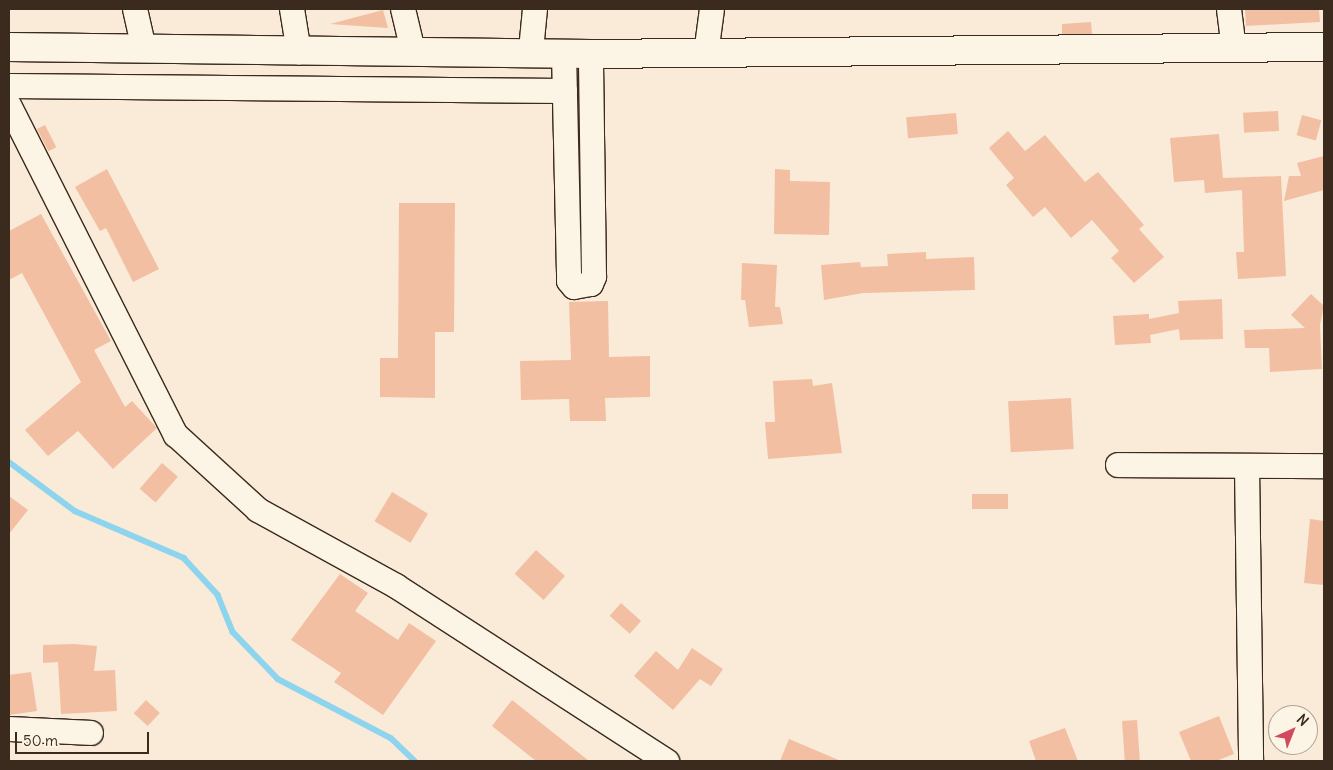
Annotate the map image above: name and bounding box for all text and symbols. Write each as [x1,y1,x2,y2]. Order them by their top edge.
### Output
north arrow [1268,705,1318,755]
text: N [1293,710,1312,730]
scale bar [18,722,151,754]
text: 50 m [23,731,58,750]

